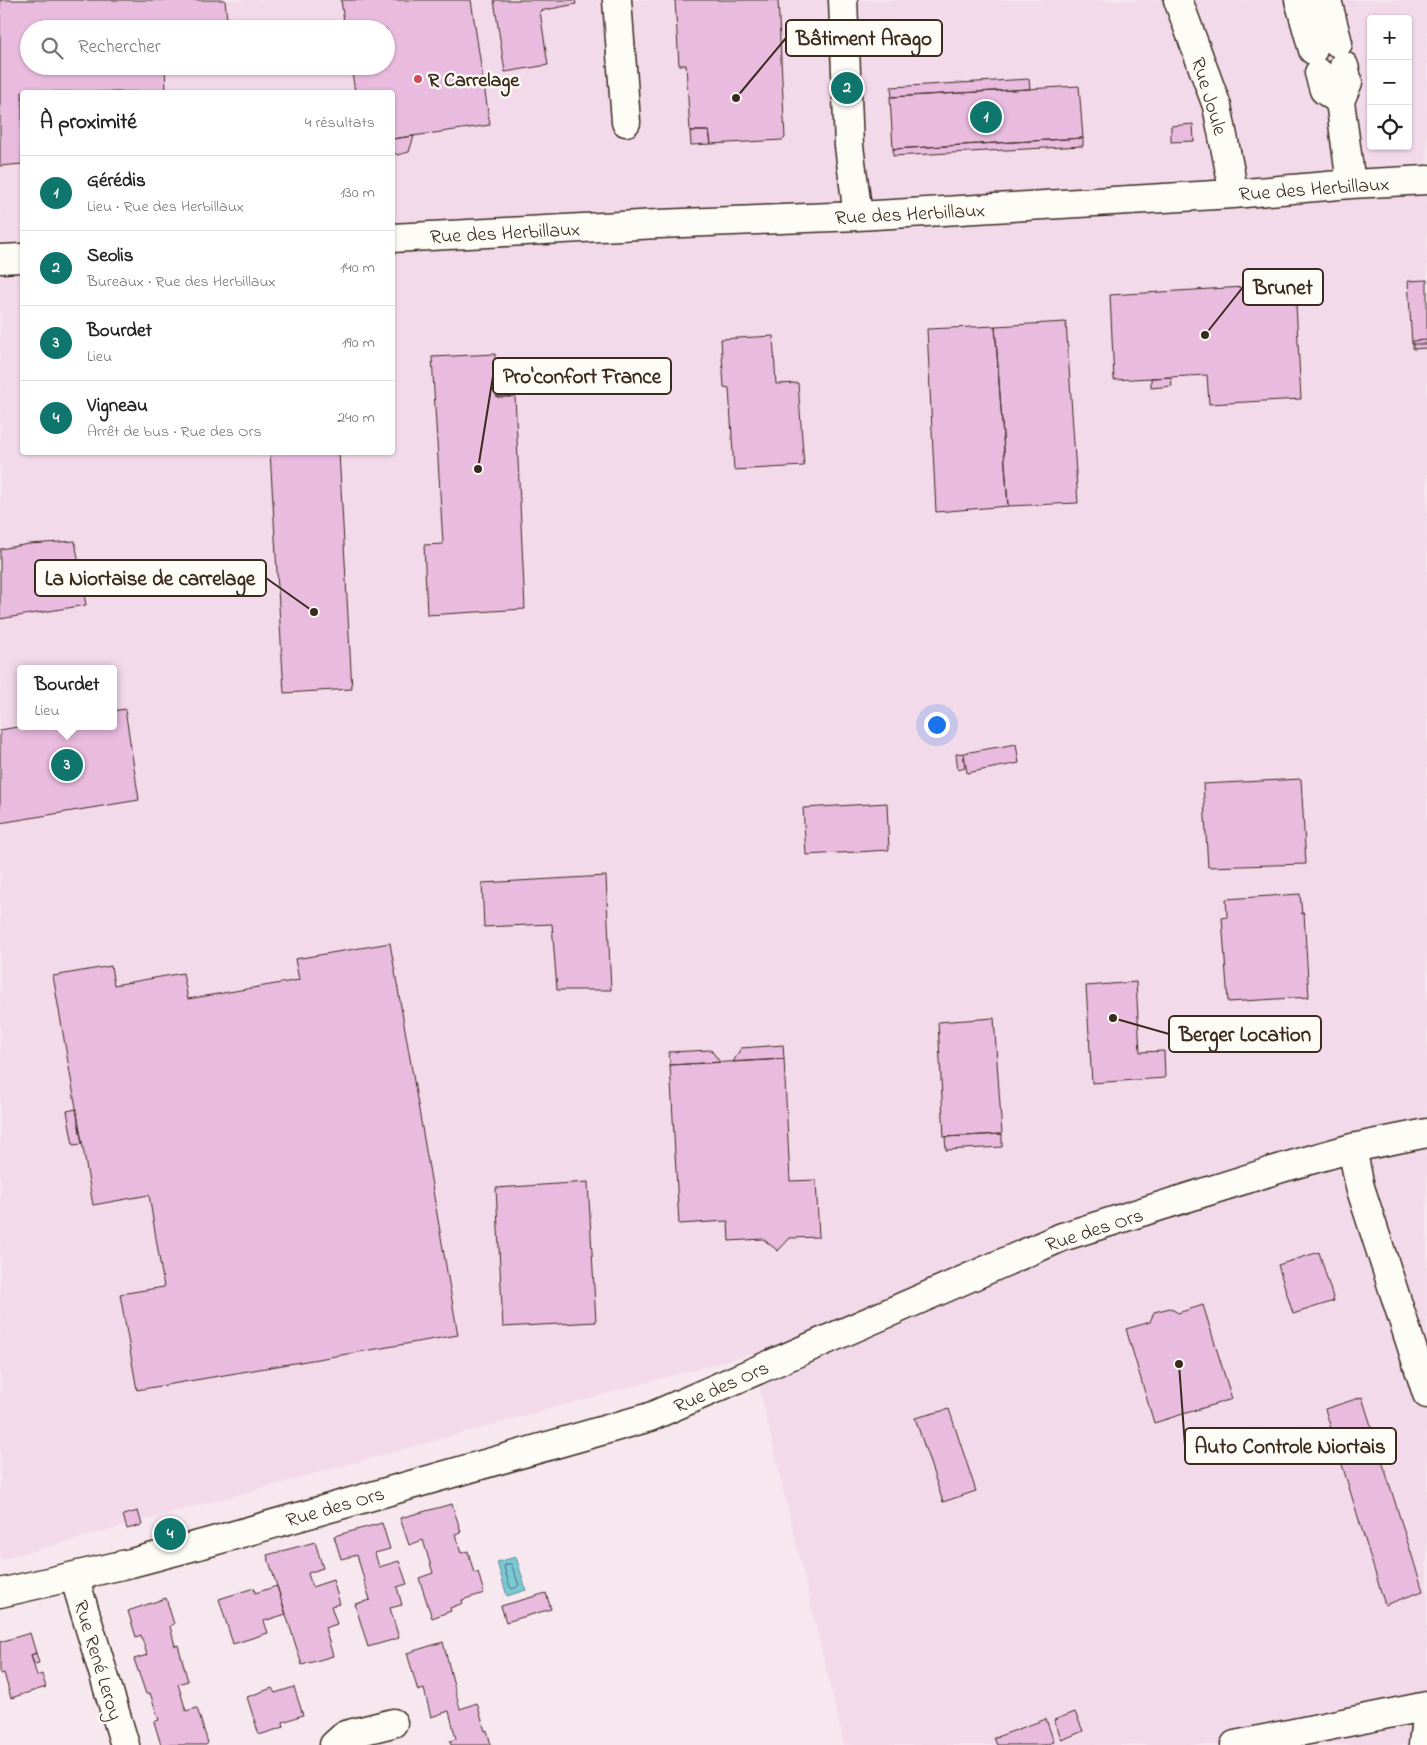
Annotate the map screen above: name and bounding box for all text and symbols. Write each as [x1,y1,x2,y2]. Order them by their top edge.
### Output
map controls [1367,15,1412,150]
button: + [1367,15,1412,60]
search box [20,20,395,75]
callout: Bâtiment Arago [786,20,942,56]
text: Bâtiment Arago [795,25,932,57]
icon: search [38,34,66,62]
text: Rechercher [78,34,161,61]
street label: Rue Joule [1182,54,1233,139]
button: − [1367,60,1412,105]
place label: R Carrelage [428,67,520,97]
pin: 2 [831,69,863,107]
marker: R Carrelage [412,73,424,85]
pin: 1 [970,98,1002,136]
button: locate [1367,105,1412,150]
text: À proximité [40,108,137,138]
text: 4 résultats [305,111,375,135]
text: Gérédis [87,168,146,195]
street label: Rue des Herbillaux [1238,171,1390,210]
text: 1 [53,181,59,205]
text: 130 m [340,181,375,205]
text: Lieu · Rue des Herbillaux [87,195,244,219]
street label: Rue des Herbillaux [834,197,986,234]
street label: Rue des Herbillaux [429,216,581,253]
text: Seolis [87,243,133,270]
text: 2 [52,256,60,280]
text: 140 m [340,256,375,280]
callout: Brunet [1243,269,1323,305]
text: Bureaux · Rue des Herbillaux [87,270,276,294]
text: Brunet [1252,274,1314,304]
text: Bourdet [87,318,152,345]
text: 3 [53,331,59,355]
text: 190 m [342,331,375,355]
text: Lieu [87,345,112,369]
callout: Pro'confort France [493,358,671,394]
text: Pro'confort France [503,363,662,393]
text: Vigneau [87,393,148,420]
text: 4 [53,406,59,430]
text: 240 m [337,406,375,430]
text: Arrêt de bus · Rue des Ors [87,420,262,444]
callout: La Niortaise de carrelage [35,560,266,596]
text: La Niortaise de carrelage [45,565,256,597]
popup [17,665,117,730]
text: Bourdet [35,672,99,699]
text: Lieu [35,699,60,723]
your location [924,712,950,738]
pin: 3 [51,746,83,784]
callout: Berger Location [1169,1016,1321,1052]
text: Berger Location [1178,1021,1311,1053]
street label: Rue des Ors [1042,1202,1147,1261]
street label: Rue des Ors [670,1354,774,1422]
callout: Auto Controle Niortais [1185,1428,1396,1464]
text: Auto Controle Niortais [1194,1433,1386,1463]
street label: Rue des Ors [283,1481,388,1536]
pin: 4 [154,1515,186,1553]
street label: Rue René Leroy [65,1597,129,1724]

